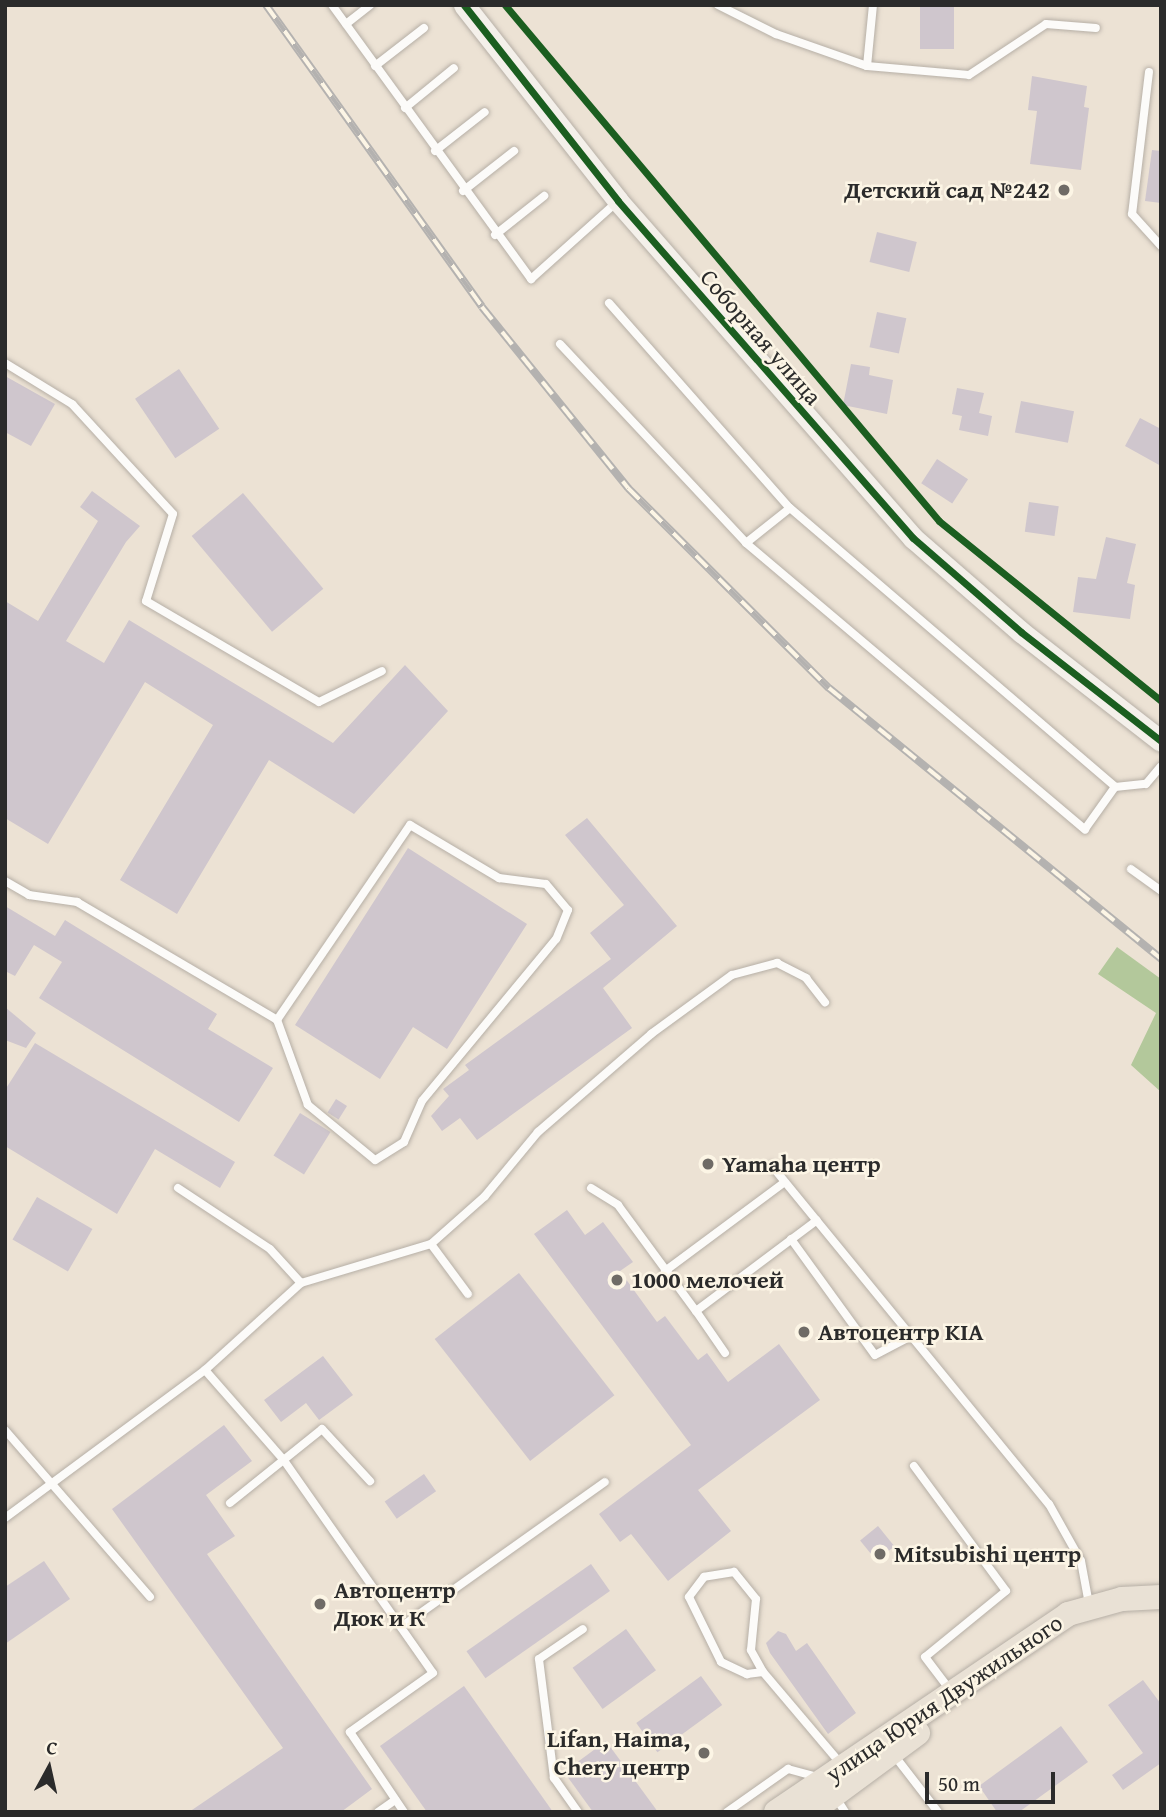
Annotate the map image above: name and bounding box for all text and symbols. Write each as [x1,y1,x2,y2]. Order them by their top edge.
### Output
place label: Детский сад №242 [844,176,1050,204]
marker: Детский сад №242 [1056,182,1072,198]
street label: Соборная улица [694,263,828,411]
place label: Yamaha центр [722,1150,881,1178]
marker: Yamaha центр [700,1156,716,1172]
place label: 1000 мелочей [631,1266,784,1294]
marker: 1000 мелочей [609,1272,625,1288]
place label: Автоцентр KIA [818,1318,984,1346]
marker: Автоцентр KIA [796,1324,812,1340]
place label: Mitsubishi центр [894,1540,1081,1568]
marker: Mitsubishi центр [872,1546,888,1562]
place label: Автоцентр Дюк и К [334,1576,456,1632]
marker: Автоцентр Дюк и К [312,1596,328,1612]
street label: улица Юрия Двужильного [820,1608,1068,1788]
place label: Lifan, Haima, Chery центр [547,1725,690,1781]
north arrow [14,1733,84,1803]
text: С [45,1733,59,1762]
marker: Lifan, Haima, Chery центр [696,1745,712,1761]
scale bar [928,1758,1058,1802]
text: 50 m [938,1768,980,1799]

